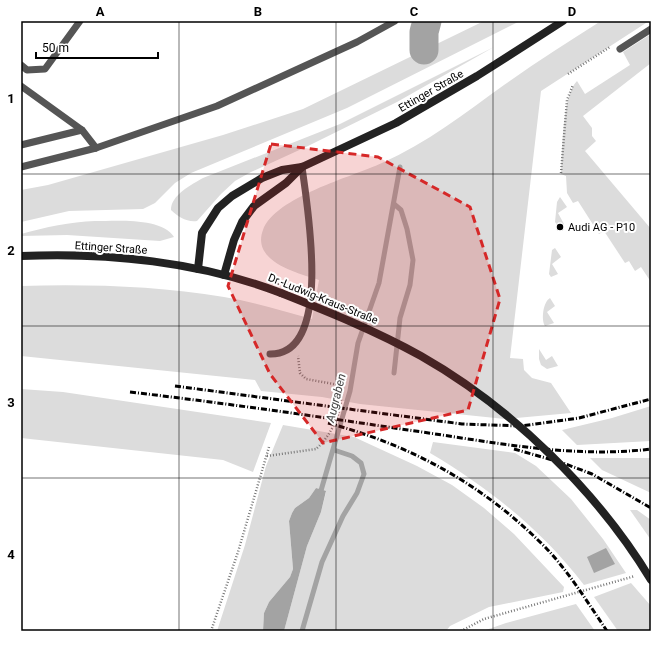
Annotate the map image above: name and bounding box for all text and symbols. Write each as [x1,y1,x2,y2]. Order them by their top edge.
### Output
text: A [96,4,105,19]
text: B [254,4,262,19]
text: C [410,4,419,19]
text: D [568,4,576,19]
scale bar [36,34,158,60]
text: 50 m [42,41,69,55]
street label: Ettinger Straße [396,67,466,115]
text: 1 [7,91,15,106]
place label: Audi AG - P10 [568,221,635,234]
marker: Audi AG - P10 [555,222,565,232]
street label: Ettinger Straße [74,239,148,257]
text: 2 [7,243,15,258]
street label: Dr.-Ludwig-Kraus-Straße [266,271,380,327]
water label: Augraben [323,372,349,425]
text: 3 [7,395,15,410]
text: 4 [7,547,15,562]

